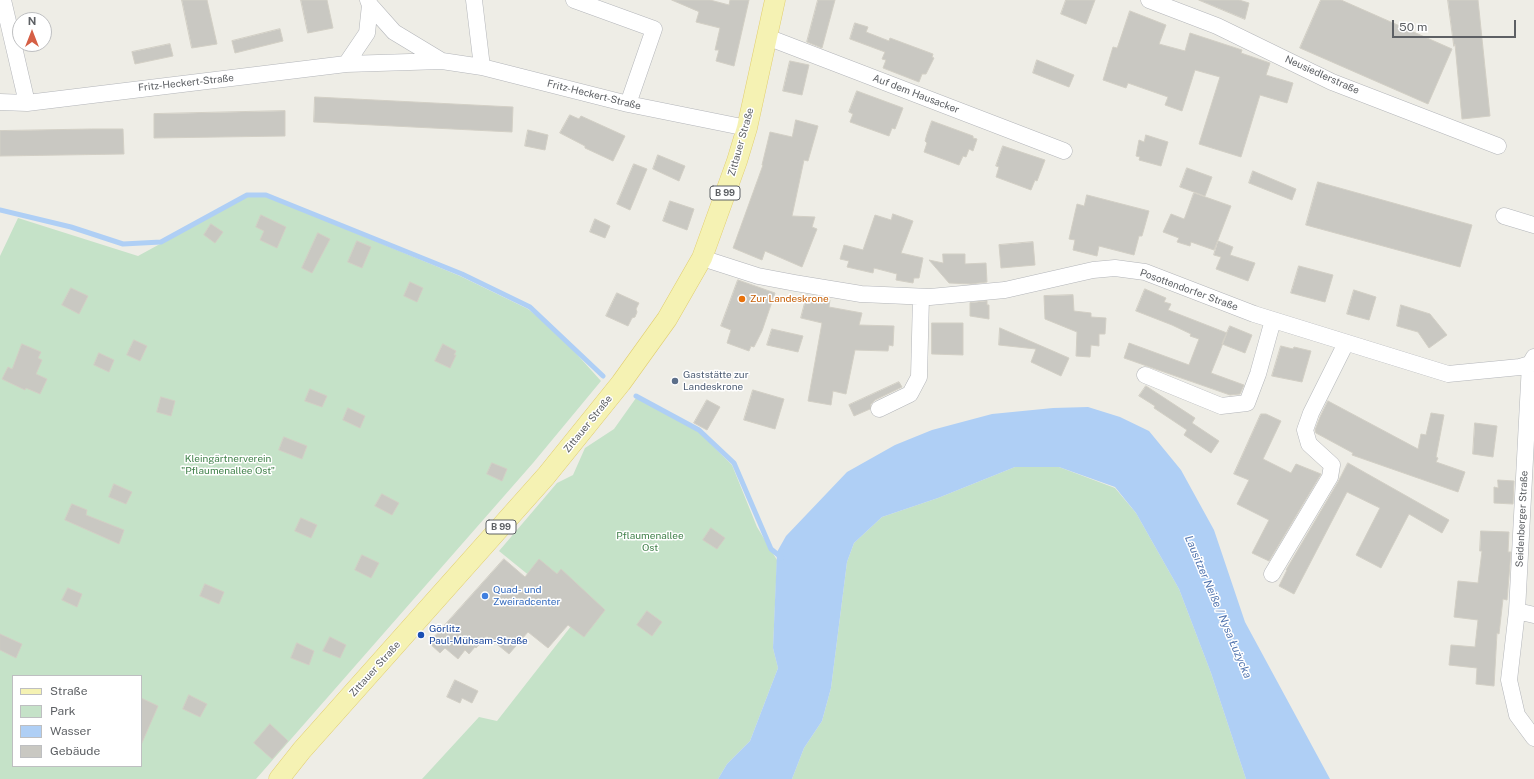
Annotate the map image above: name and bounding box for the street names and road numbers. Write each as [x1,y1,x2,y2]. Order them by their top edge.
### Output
street label: Neusiedlerstraße [1283,53,1361,97]
street label: Fritz-Heckert-Straße [137,72,235,94]
street label: Auf dem Hausacker [871,72,961,116]
street label: Fritz-Heckert-Straße [546,78,642,112]
street label: Zittauer Straße [726,106,756,178]
road number: B 99 [710,186,740,200]
street label: Posottendorfer Straße [1138,267,1240,313]
street label: Zittauer Straße [561,393,615,455]
street label: Seidenberger Straße [1513,470,1531,568]
road number: B 99 [486,520,516,534]
street label: Zittauer Straße [347,639,403,699]

